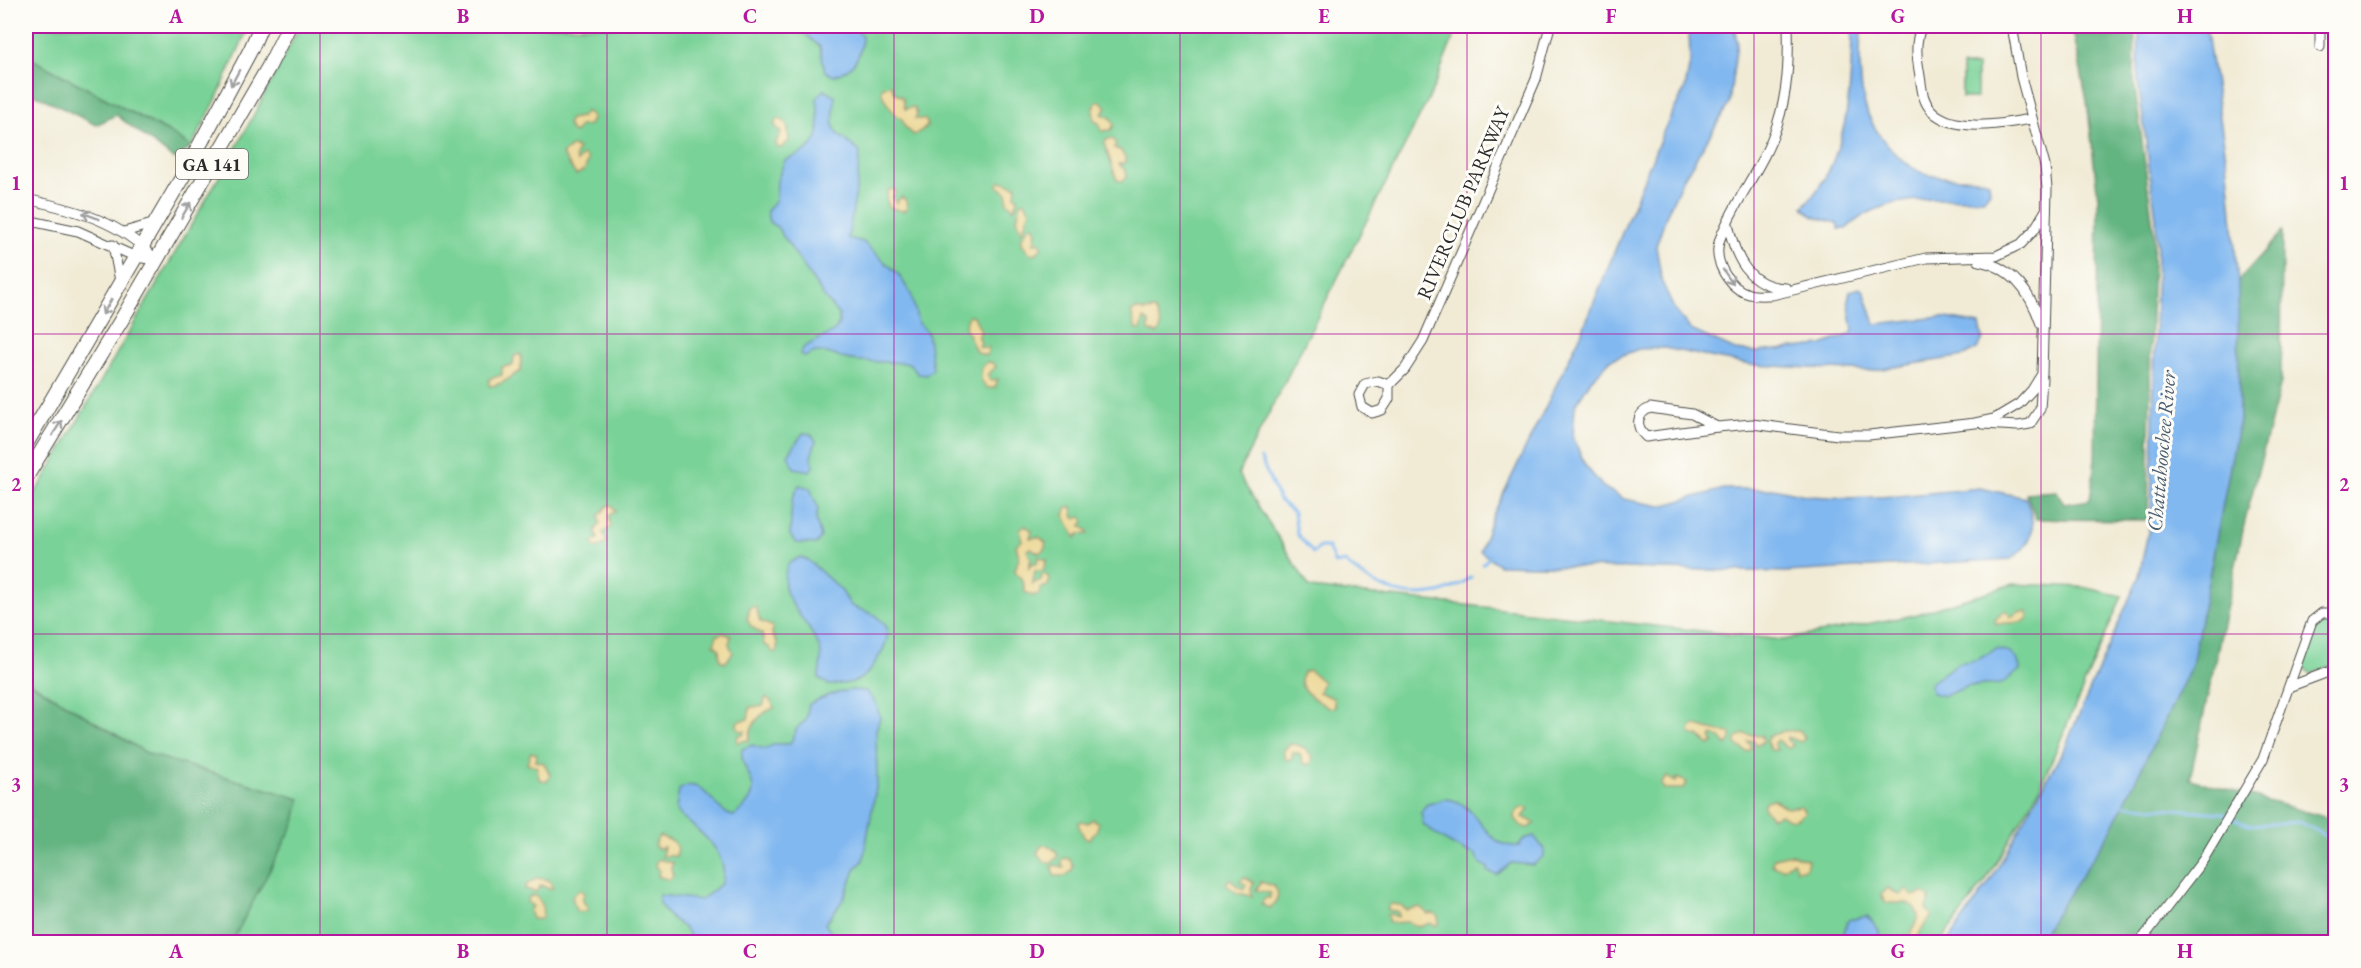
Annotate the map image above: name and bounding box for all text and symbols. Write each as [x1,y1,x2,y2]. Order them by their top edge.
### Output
text: A [168,3,184,29]
text: B [457,3,469,29]
text: C [743,3,757,29]
text: D [1029,3,1045,29]
text: E [1318,3,1330,29]
text: F [1606,3,1617,29]
text: G [1891,3,1905,29]
text: H [2177,3,2193,29]
one-way arrow [229,69,241,87]
street label: RIVERCLUB PARKWAY [1411,101,1516,303]
road number: GA 141 [176,149,248,179]
text: 1 [11,170,21,196]
text: 1 [2339,170,2349,196]
one-way arrow [180,202,192,219]
one-way arrow [83,210,101,221]
one-way arrow [1721,269,1734,285]
one-way arrow [100,298,112,315]
water label: Chattahoochee River [2141,368,2182,533]
one-way arrow [52,420,64,437]
text: 2 [11,471,22,497]
text: 2 [2339,471,2350,497]
text: 3 [11,771,21,797]
text: 3 [2339,771,2349,797]
text: A [168,938,184,964]
text: B [457,938,469,964]
text: C [743,938,757,964]
text: D [1029,938,1045,964]
text: E [1318,938,1330,964]
text: F [1606,938,1617,964]
text: G [1891,938,1905,964]
text: H [2177,938,2193,964]

